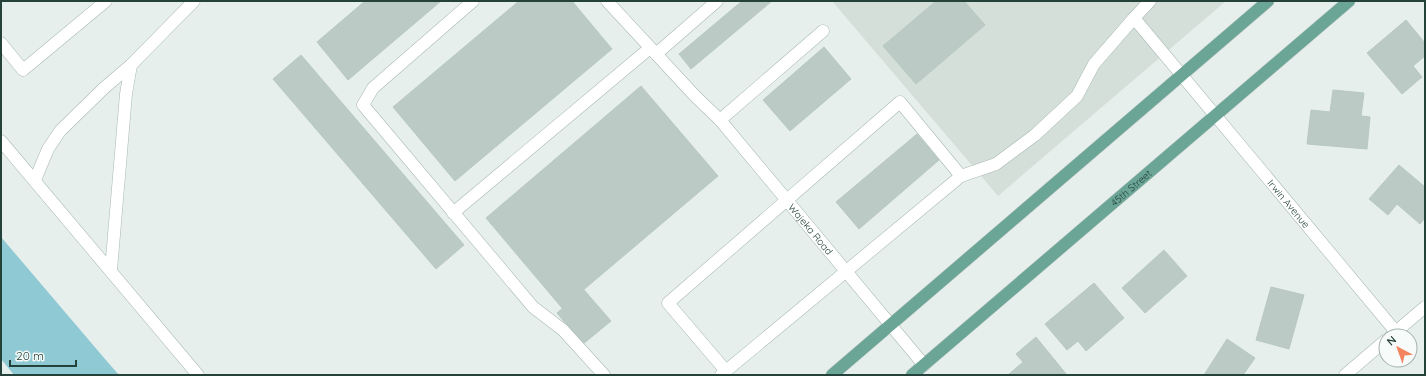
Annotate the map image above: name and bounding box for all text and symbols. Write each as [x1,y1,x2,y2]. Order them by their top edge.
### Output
street label: 45th Street [1108,167,1155,209]
street label: Irwin Avenue [1264,177,1313,231]
street label: Wajeka Road [785,201,836,258]
north arrow [1378,328,1418,368]
text: N [1384,333,1399,348]
scale bar [10,342,76,368]
text: 20 m [16,348,44,363]

